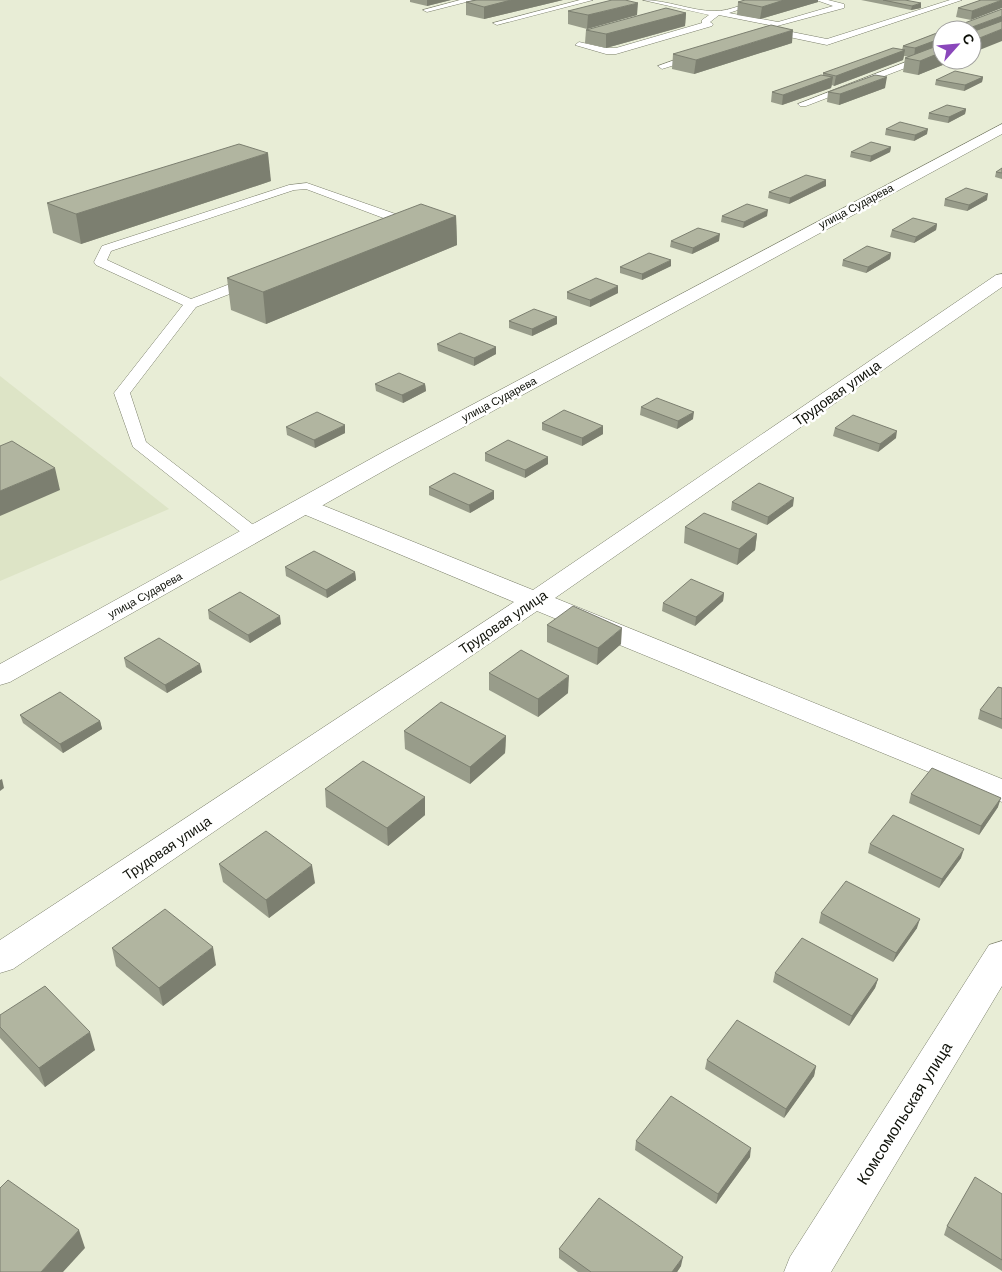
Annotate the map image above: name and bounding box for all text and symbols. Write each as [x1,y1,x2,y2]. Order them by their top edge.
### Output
north arrow [932,20,982,70]
text: С [958,31,979,48]
street label: улица Сударева [816,180,897,232]
street label: Трудовая улица [790,356,884,430]
street label: улица Сударева [459,373,540,425]
street label: улица Сударева [105,568,185,621]
street label: Трудовая улица [455,586,551,658]
street label: Трудовая улица [119,812,215,884]
street label: Комсомольская улица [852,1038,957,1189]

